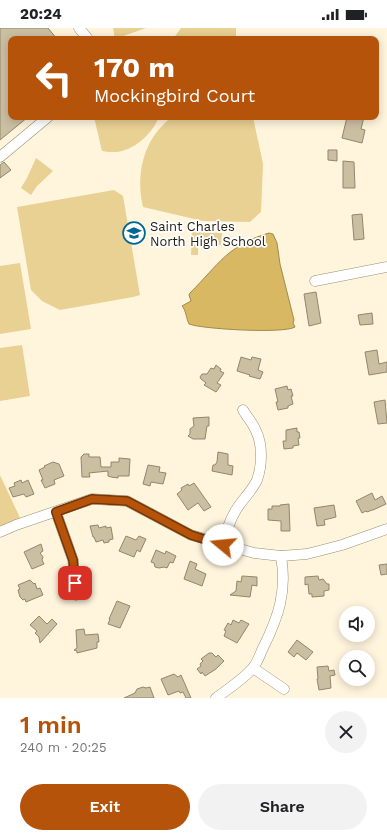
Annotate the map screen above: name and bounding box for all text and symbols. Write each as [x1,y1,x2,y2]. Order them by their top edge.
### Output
text: 20:24 [20,5,62,23]
text: 170 m [94,51,175,84]
icon: left [28,52,80,104]
text: Mockingbird Court [94,85,255,106]
place label: Saint Charles North High School [150,219,266,249]
school or university icon: Saint Charles North High School [121,220,147,246]
position arrow [202,524,244,566]
pin [58,566,92,600]
icon: arrive [64,572,86,594]
map controls [339,606,375,686]
button: sound [339,606,375,642]
button: search [339,650,375,686]
text: 1 min [20,711,82,739]
button: close [325,711,367,753]
text: 240 m · 20:25 [20,740,107,755]
button: Exit [20,784,190,830]
button: Share [198,784,367,830]

